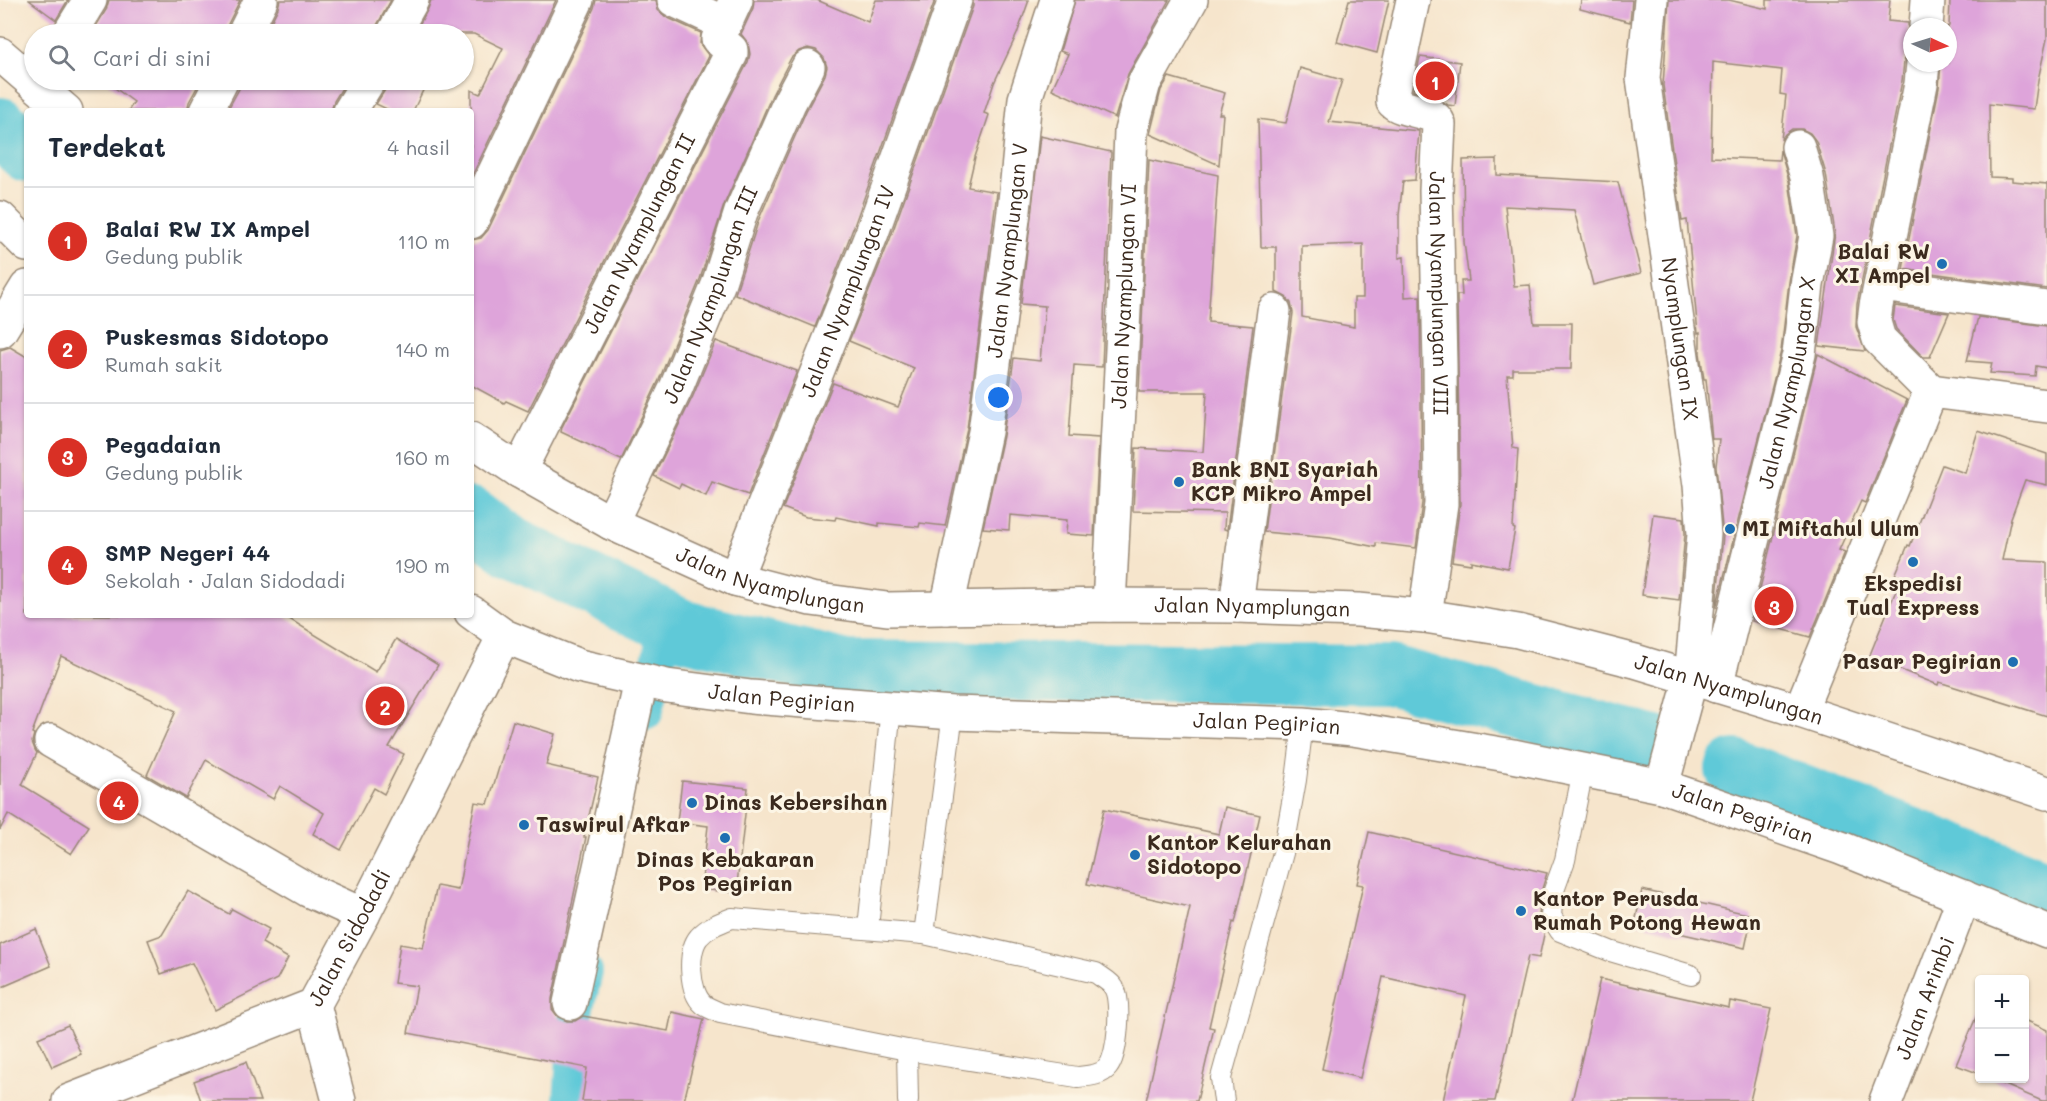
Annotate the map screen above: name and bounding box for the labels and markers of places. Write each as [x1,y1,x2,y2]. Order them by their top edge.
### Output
pin: 1 [1416,58,1454,104]
place label: Balai RW XI Ampel [1835,237,1930,288]
marker: Balai RW XI Ampel [1935,257,1949,271]
place label: Bank BNI Syariah KCP Mikro Ampel [1191,455,1378,506]
marker: Bank BNI Syariah KCP Mikro Ampel [1172,475,1186,489]
place label: MI Miftahul Ulum [1742,514,1919,541]
marker: MI Miftahul Ulum [1723,522,1737,536]
marker: Ekspedisi Tual Express [1906,555,1920,569]
place label: Ekspedisi Tual Express [1847,569,1979,620]
pin: 3 [1754,584,1794,628]
place label: Pasar Pegirian [1842,647,2001,674]
marker: Pasar Pegirian [2006,655,2020,669]
pin: 2 [366,684,404,728]
pin: 4 [100,778,138,824]
place label: Dinas Kebersihan [704,788,887,815]
marker: Dinas Kebersihan [685,796,699,810]
place label: Taswirul Afkar [536,810,690,837]
marker: Taswirul Afkar [517,818,531,832]
place label: Kantor Kelurahan Sidotopo [1147,828,1331,879]
marker: Dinas Kebakaran Pos Pegirian [718,831,732,845]
place label: Dinas Kebakaran Pos Pegirian [636,845,814,896]
marker: Kantor Kelurahan Sidotopo [1128,848,1142,862]
place label: Kantor Perusda Rumah Potong Hewan [1533,884,1761,935]
marker: Kantor Perusda Rumah Potong Hewan [1514,904,1528,918]

